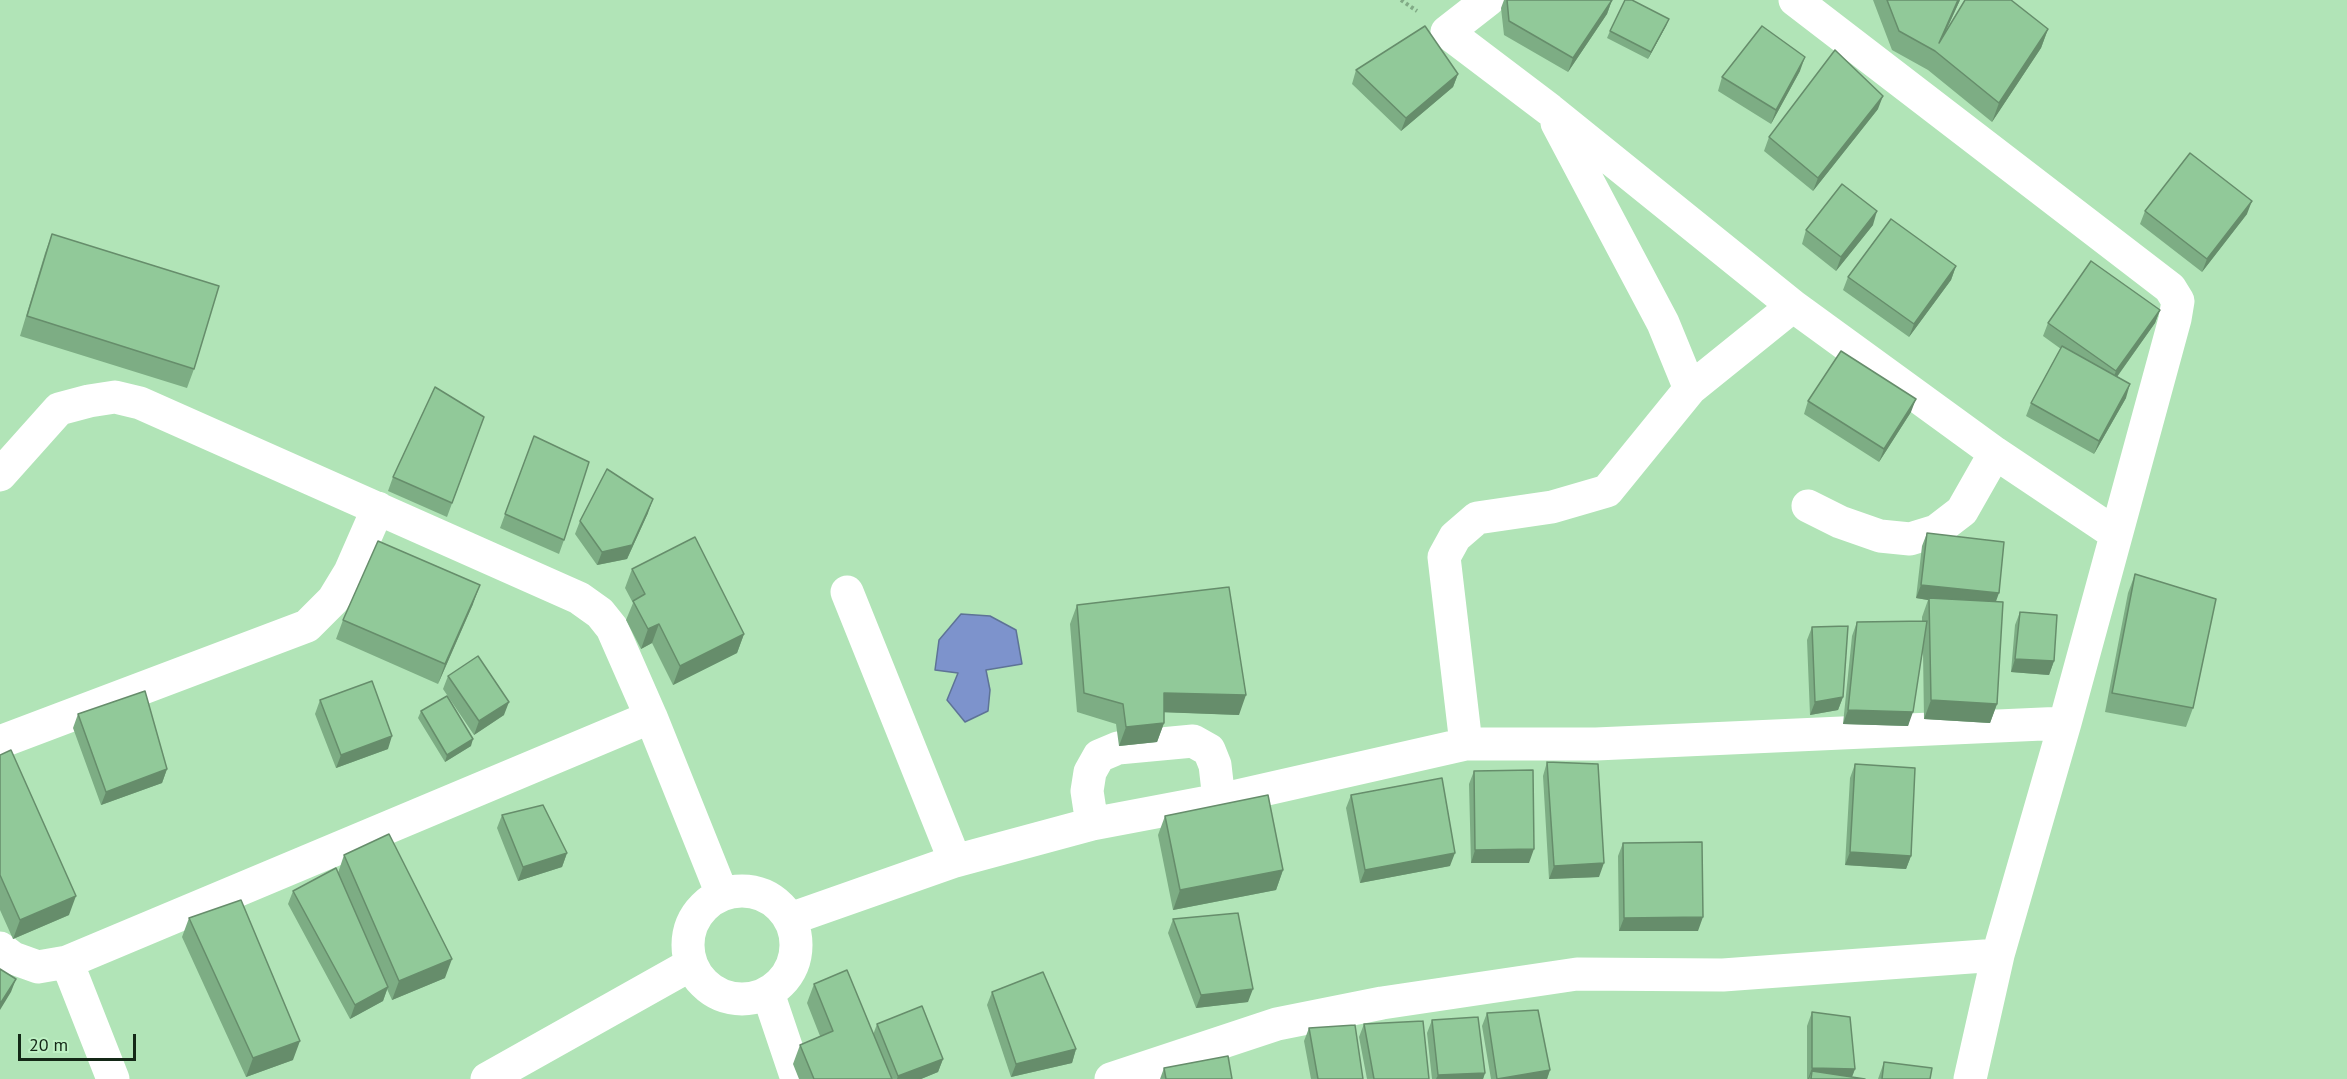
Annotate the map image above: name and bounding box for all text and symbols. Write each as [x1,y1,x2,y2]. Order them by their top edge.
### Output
scale bar [21,1022,140,1060]
text: 20 m [29,1033,68,1056]

